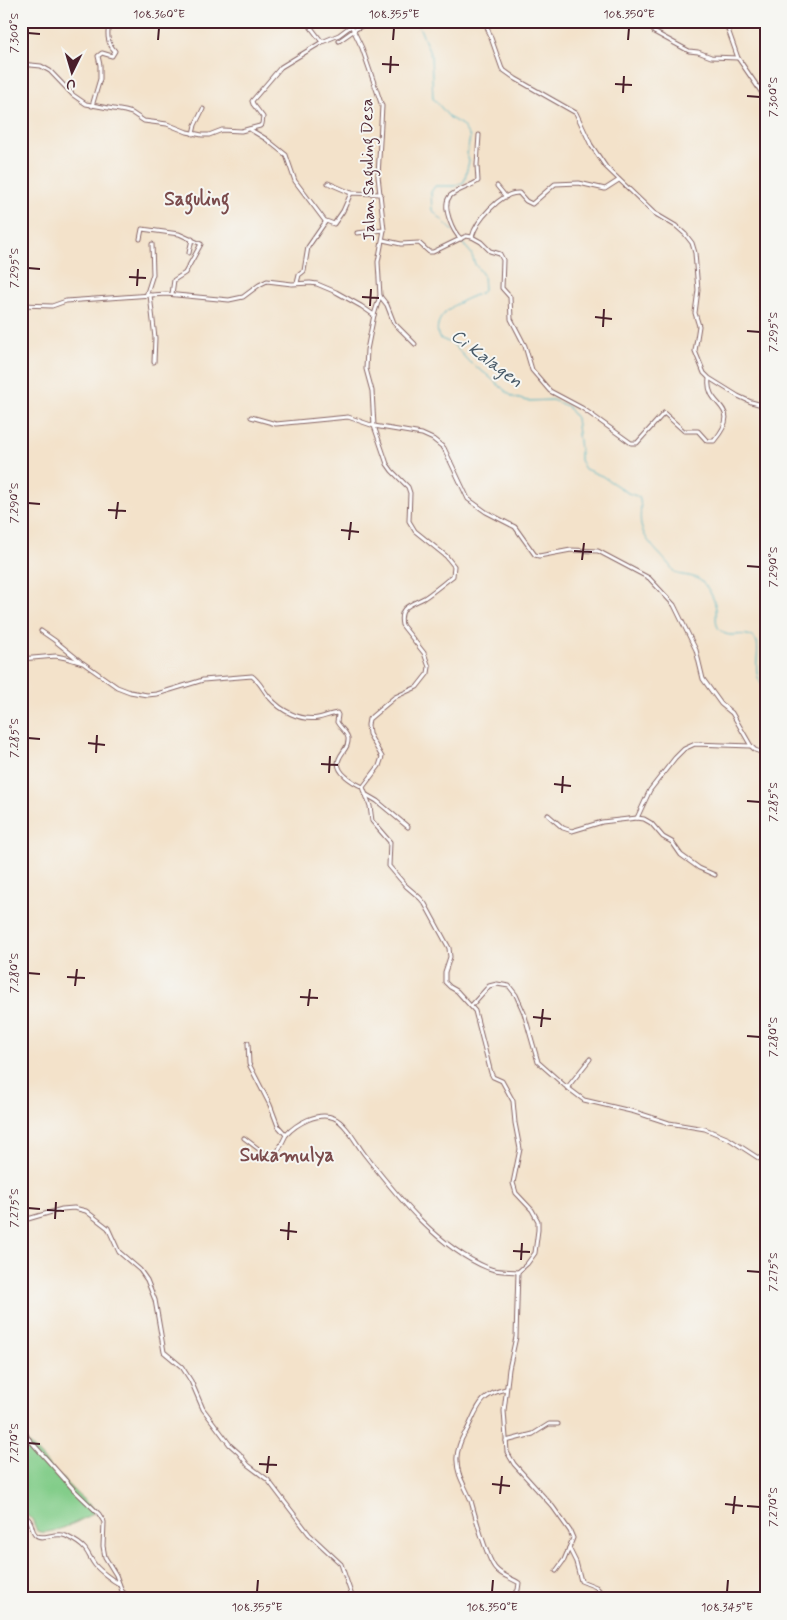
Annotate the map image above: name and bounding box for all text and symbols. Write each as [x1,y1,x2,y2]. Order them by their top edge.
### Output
text: 108.360°E [133,7,185,23]
text: 108.355°E [368,7,420,23]
text: 108.350°E [603,7,655,23]
text: 7.300°S [7,12,23,53]
north arrow [48,48,98,98]
text: U [66,75,76,93]
text: 7.300°S [766,76,782,117]
street label: Jalan Saguling Desa [357,98,381,242]
district label: Saguling [164,187,230,215]
text: 7.295°S [7,247,23,288]
text: 7.295°S [766,311,782,352]
water label: Ci Kalagen [446,324,527,394]
text: 7.290°S [7,482,23,524]
text: 7.290°S [766,546,782,588]
text: 7.285°S [7,718,23,758]
text: 7.285°S [766,782,782,822]
text: 7.280°S [7,952,23,993]
text: 7.280°S [766,1016,782,1057]
district label: Sukamulya [240,1143,334,1168]
text: 7.275°S [7,1188,23,1228]
text: 7.275°S [766,1252,782,1292]
text: 7.270°S [7,1423,23,1463]
text: 7.270°S [766,1487,782,1527]
text: 108.355°E [231,1600,283,1616]
text: 108.350°E [466,1600,518,1616]
text: 108.345°E [701,1600,753,1616]

